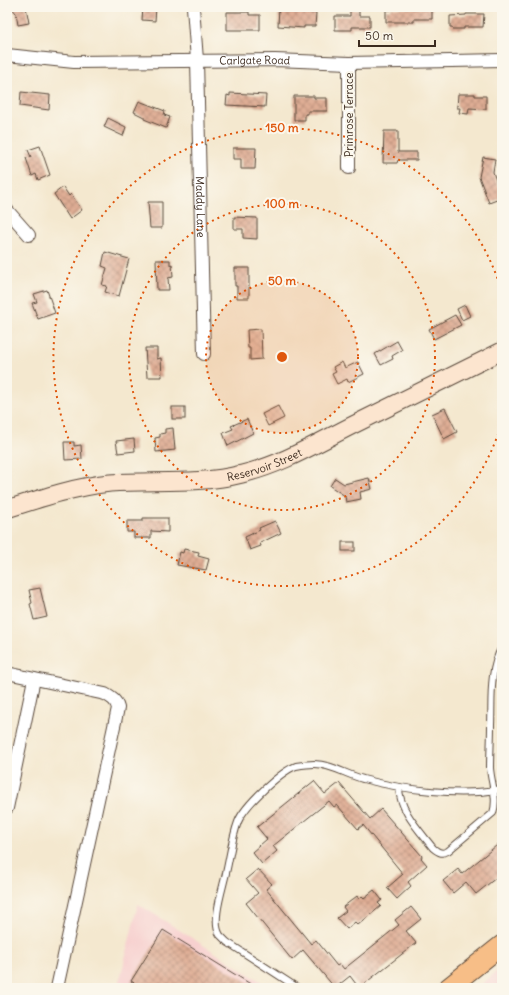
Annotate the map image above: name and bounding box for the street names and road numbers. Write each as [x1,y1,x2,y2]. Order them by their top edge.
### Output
street label: Carlgate Road [219,53,291,68]
street label: Primrose Terrace [342,73,356,157]
street label: Maddy Lane [193,176,208,238]
street label: Reservoir Street [226,445,304,484]

